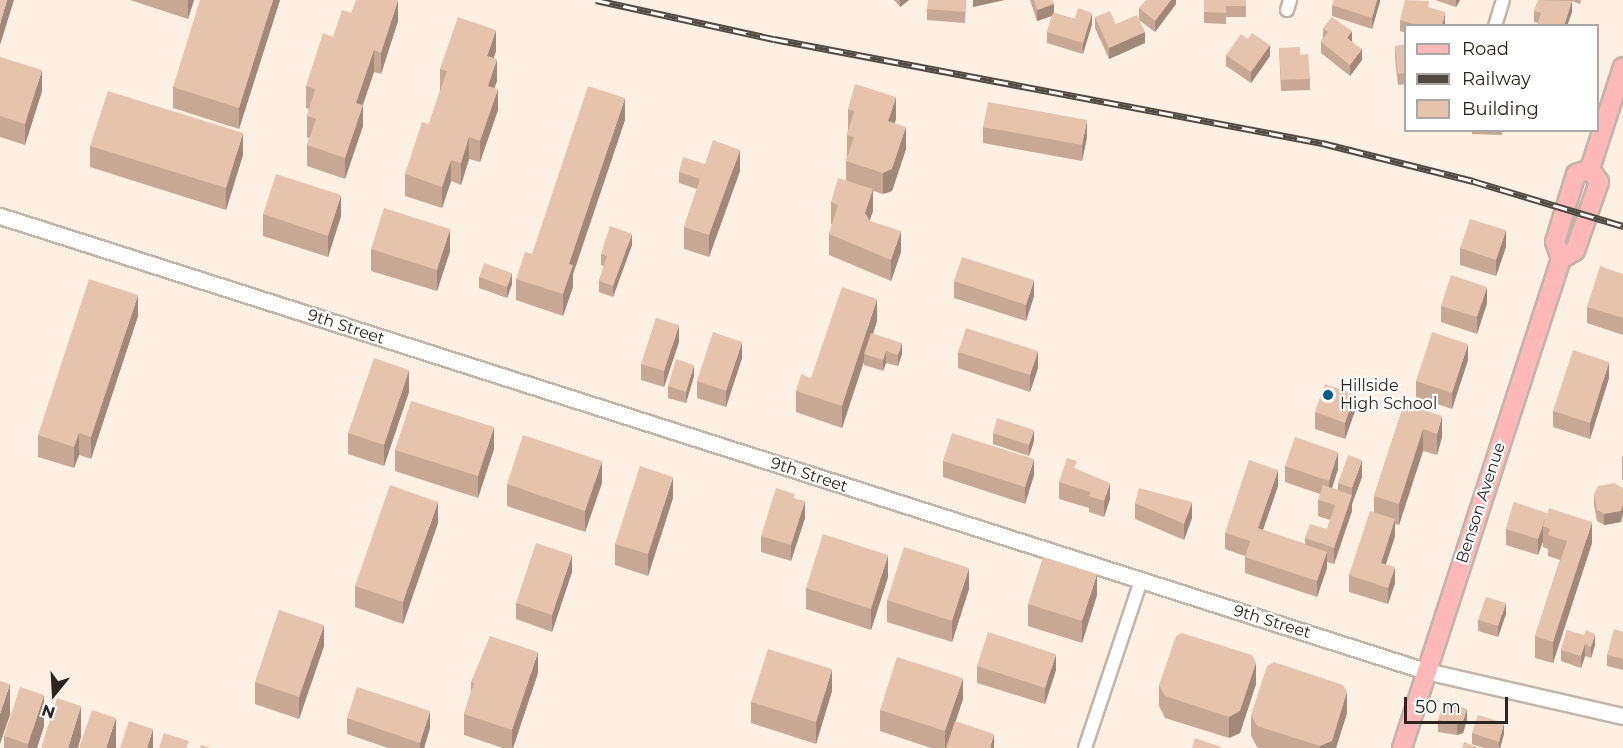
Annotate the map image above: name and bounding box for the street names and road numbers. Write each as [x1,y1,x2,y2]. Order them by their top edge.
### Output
street label: 9th Street [305,306,387,348]
street label: Benson Avenue [1452,440,1510,566]
street label: 9th Street [768,454,850,496]
street label: 9th Street [1231,601,1313,643]

